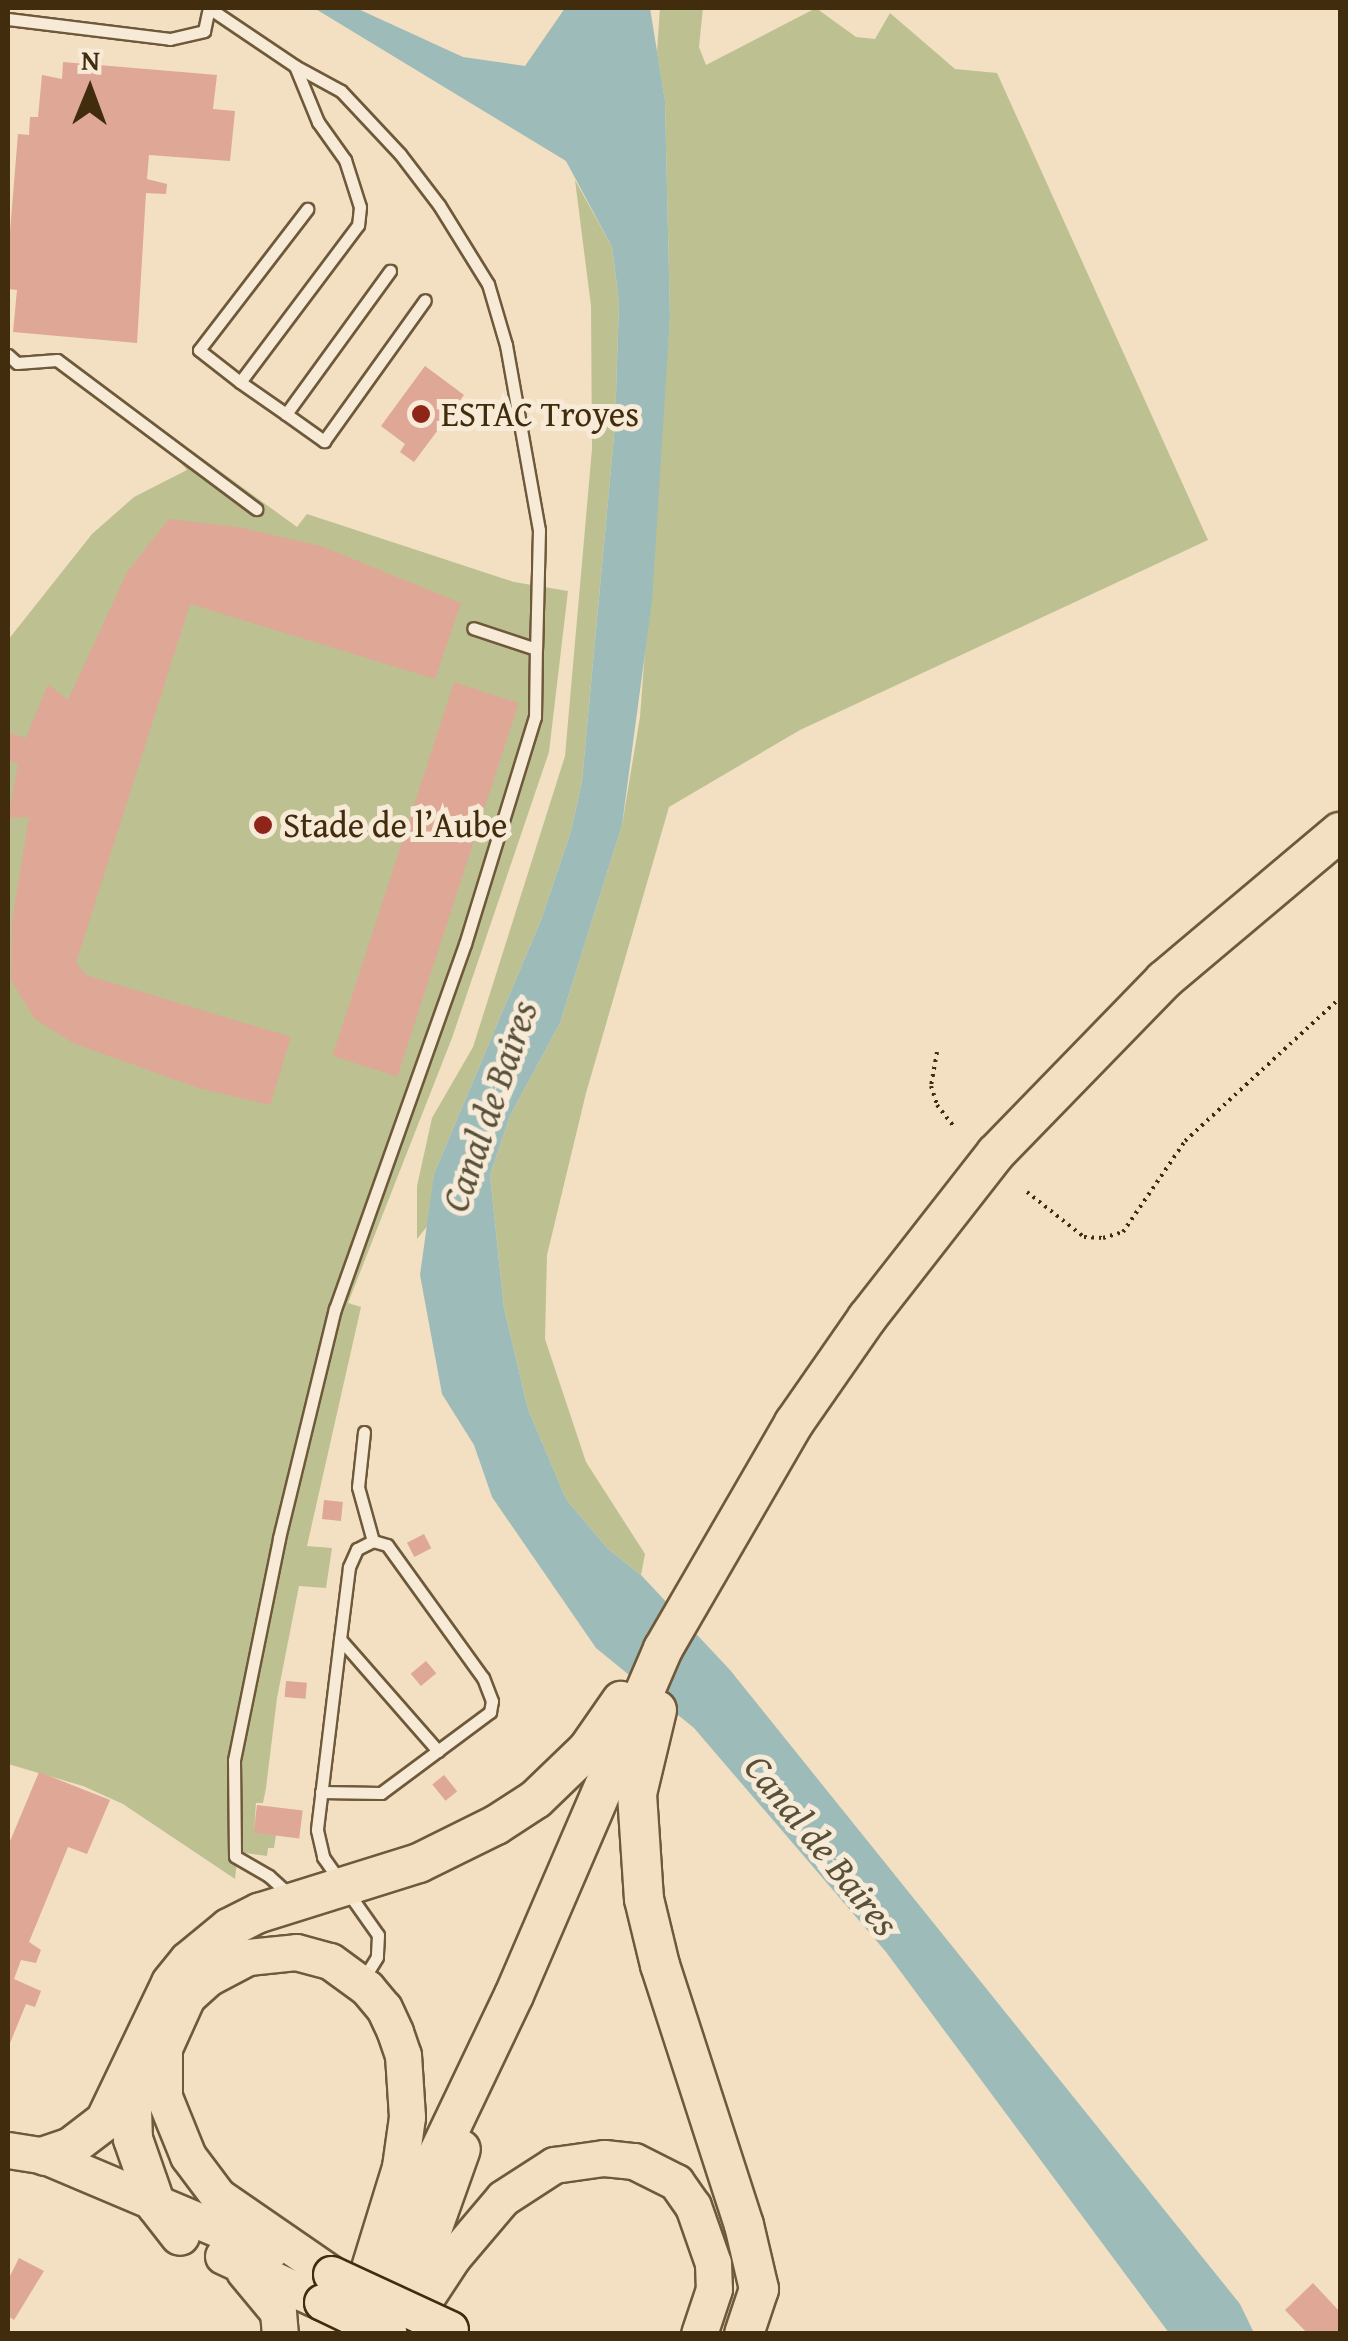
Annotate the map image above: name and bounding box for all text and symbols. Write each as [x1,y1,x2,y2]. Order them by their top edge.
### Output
text: N [81,39,100,80]
north arrow [40,40,140,140]
place label: ESTAC Troyes [441,393,639,435]
marker: ESTAC Troyes [410,403,432,425]
place label: Stade de l’Aube [283,804,508,846]
marker: Stade de l’Aube [252,814,274,836]
water label: Canal de Baires [432,995,546,1217]
water label: Canal de Baires [735,1745,909,1945]

